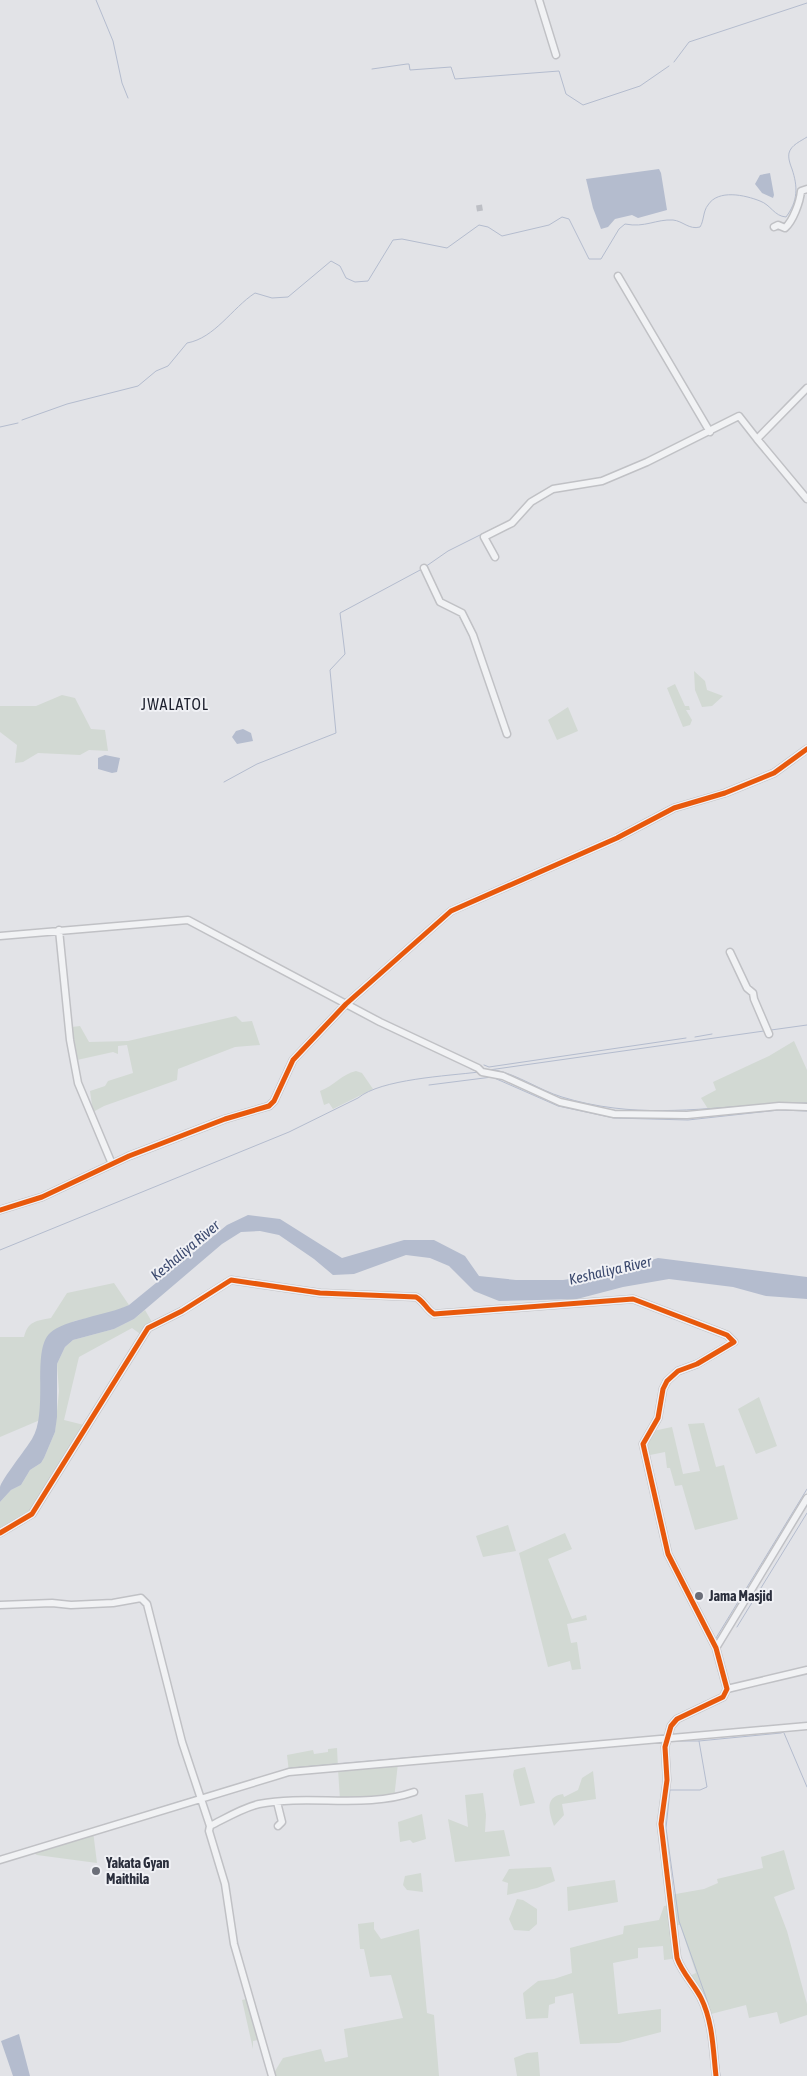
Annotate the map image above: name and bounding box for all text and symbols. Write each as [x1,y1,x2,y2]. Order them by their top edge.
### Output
district label: JWALATOL [141,695,209,713]
water label: Keshaliya River [147,1216,223,1284]
water label: Keshaliya River [567,1252,653,1288]
place label: Jama Masjid [708,1588,773,1604]
marker: Jama Masjid [693,1590,705,1602]
place label: Yakata Gyan Maithila [105,1855,170,1887]
marker: Yakata Gyan Maithila [90,1865,102,1877]

